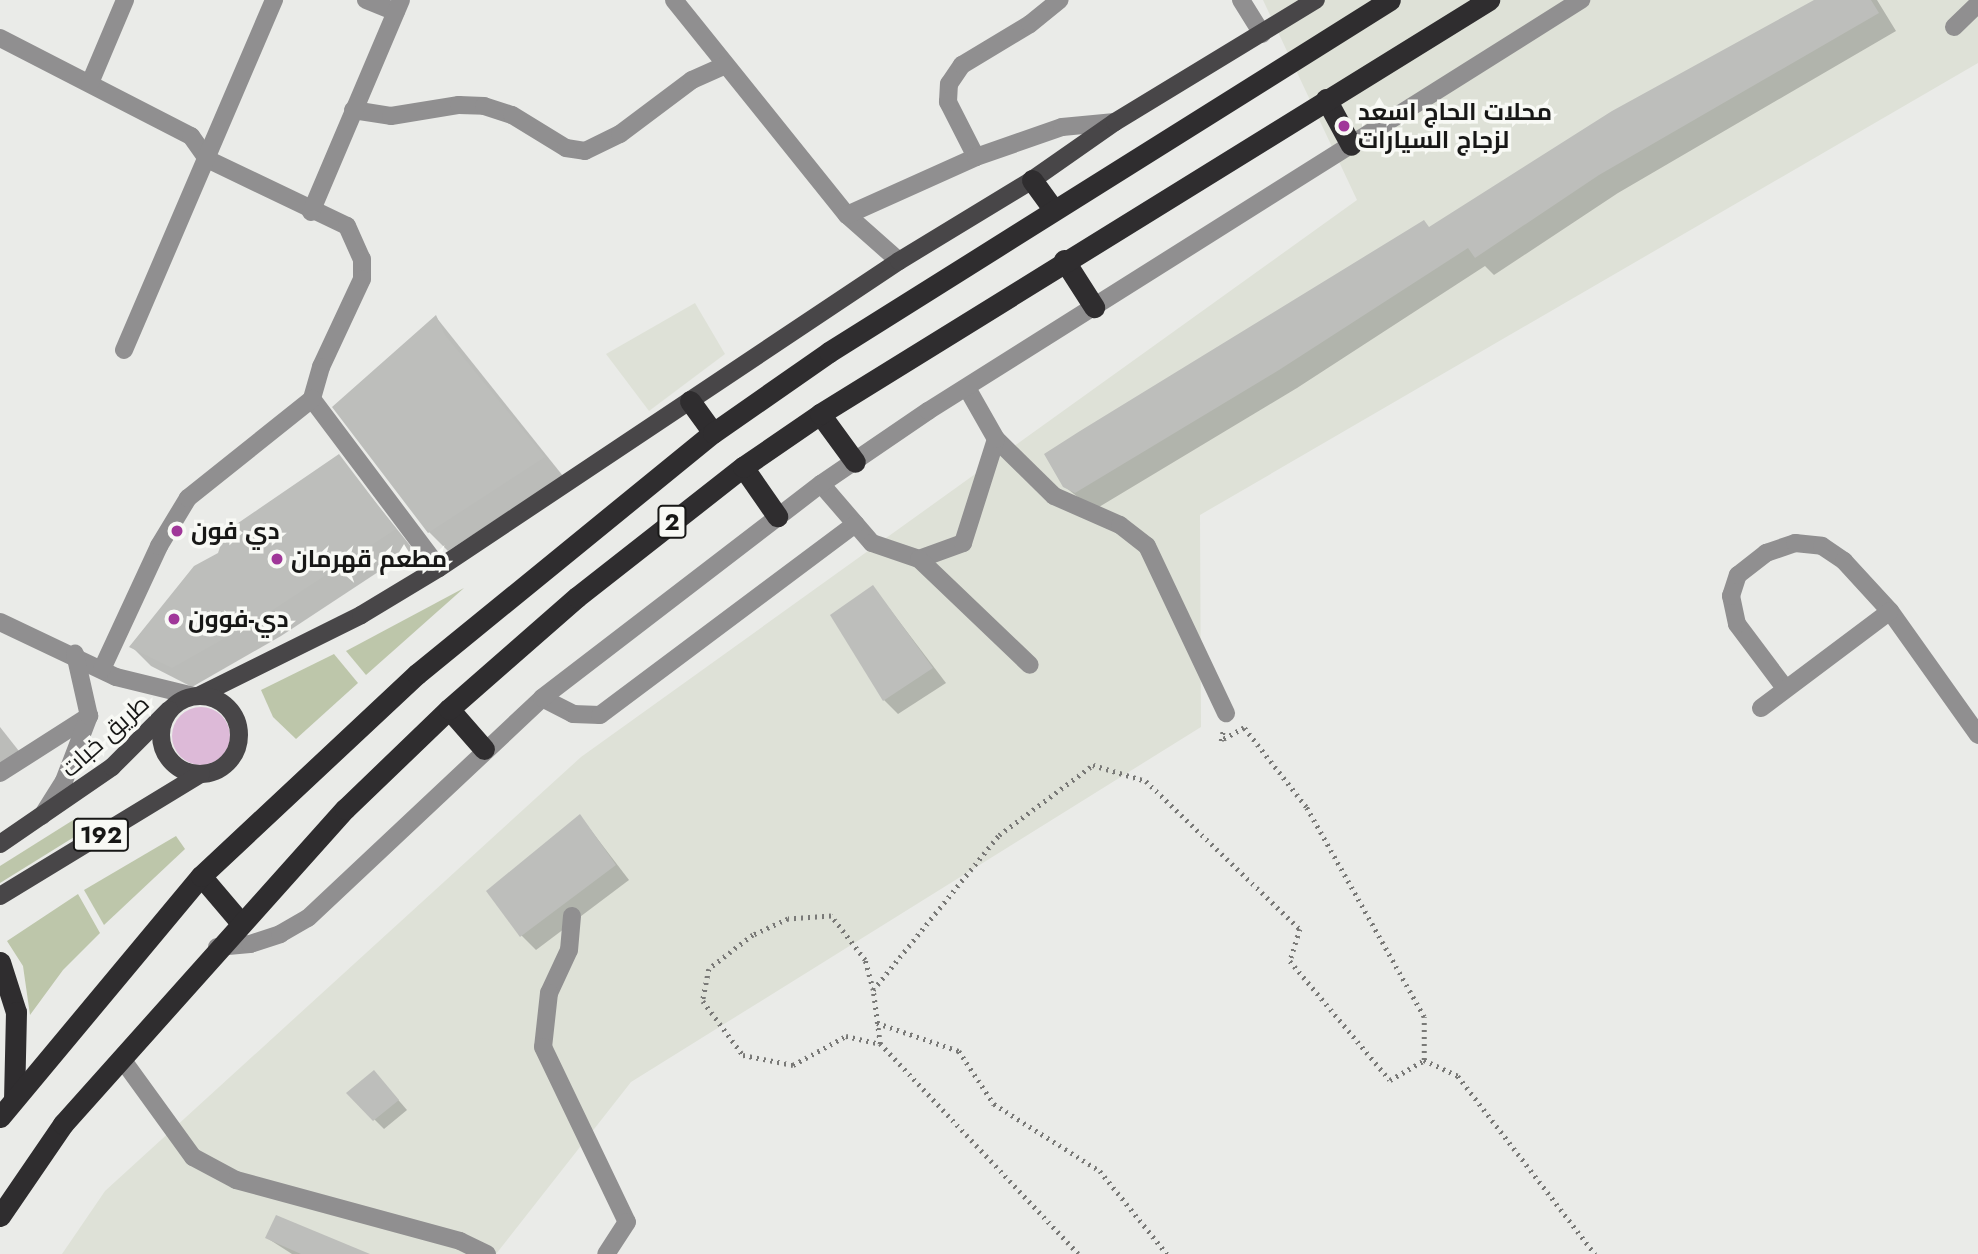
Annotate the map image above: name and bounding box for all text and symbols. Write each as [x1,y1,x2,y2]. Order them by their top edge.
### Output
place label: محلات الحاج اسعد لزجاج السيارات [1358,98,1552,154]
marker: محلات الحاج اسعد لزجاج السيارات [1336,118,1352,134]
road number: 2 [656,502,688,542]
place label: دي فون [191,517,280,545]
marker: دي فون [169,523,185,539]
place label: مطعم قهرمان [291,545,447,573]
marker: مطعم قهرمان [269,551,285,567]
place label: دي-فوون [188,605,289,633]
marker: دي-فوون [166,611,182,627]
street label: طريق خبات [55,689,155,783]
road number: 192 [71,816,131,855]

